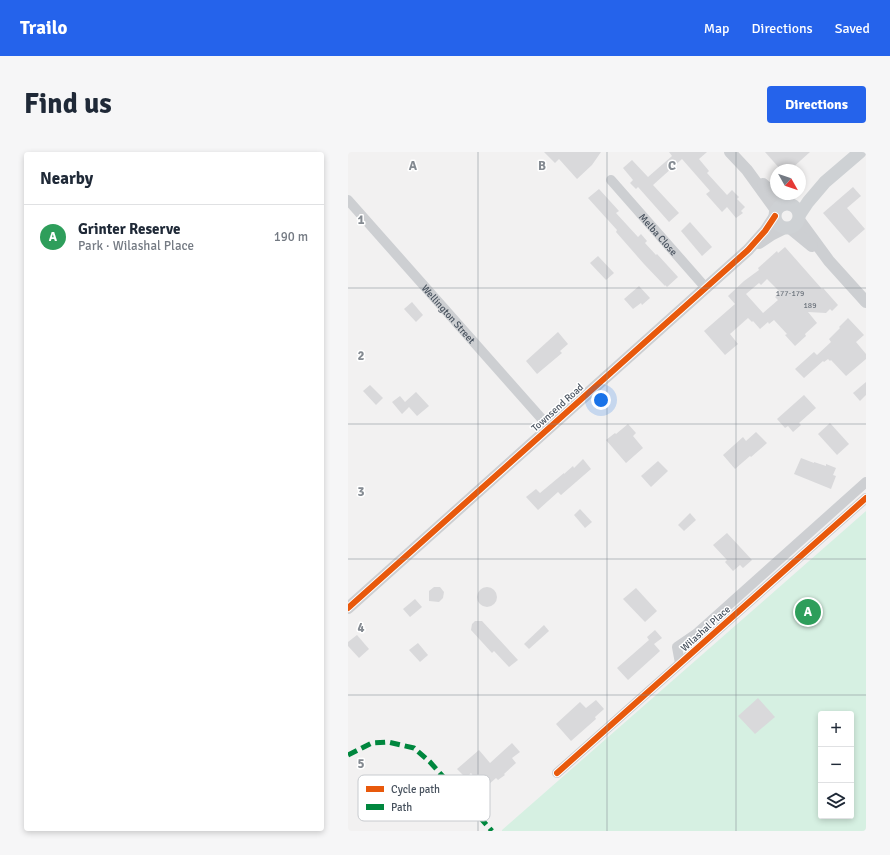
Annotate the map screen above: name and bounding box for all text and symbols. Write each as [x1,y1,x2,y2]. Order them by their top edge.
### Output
text: Trailo [20,16,67,40]
text: Map [704,20,730,37]
text: Directions [752,20,813,37]
text: Saved [835,20,870,37]
button: Directions [767,86,866,123]
text: Find us [24,87,112,121]
text: A [409,158,418,174]
text: B [538,158,546,174]
text: C [668,158,676,174]
north arrow [770,164,806,200]
text: Nearby [40,168,93,189]
street label: Melba Close [636,211,679,258]
text: 1 [357,212,365,228]
text: Grinter Reserve [78,220,181,238]
text: A [49,229,57,245]
text: 190 m [274,229,308,245]
text: Park · Wilashal Place [78,238,194,254]
street label: Wellington Street [419,283,478,347]
house number: 177-179 [776,288,804,298]
house number: 189 [804,300,816,310]
text: 2 [357,348,365,364]
street label: Townsend Road [529,381,586,434]
your location [591,390,611,410]
text: 3 [357,484,365,500]
pin: A [795,597,821,627]
street label: Wilashal Place [678,603,733,654]
text: 4 [357,620,365,636]
map controls [818,711,854,819]
button: + [818,711,854,747]
button: − [818,747,854,783]
text: 5 [357,756,365,772]
legend [358,775,490,821]
text: Cycle path [391,783,440,796]
button: layers [818,783,854,819]
text: Path [391,801,412,814]

